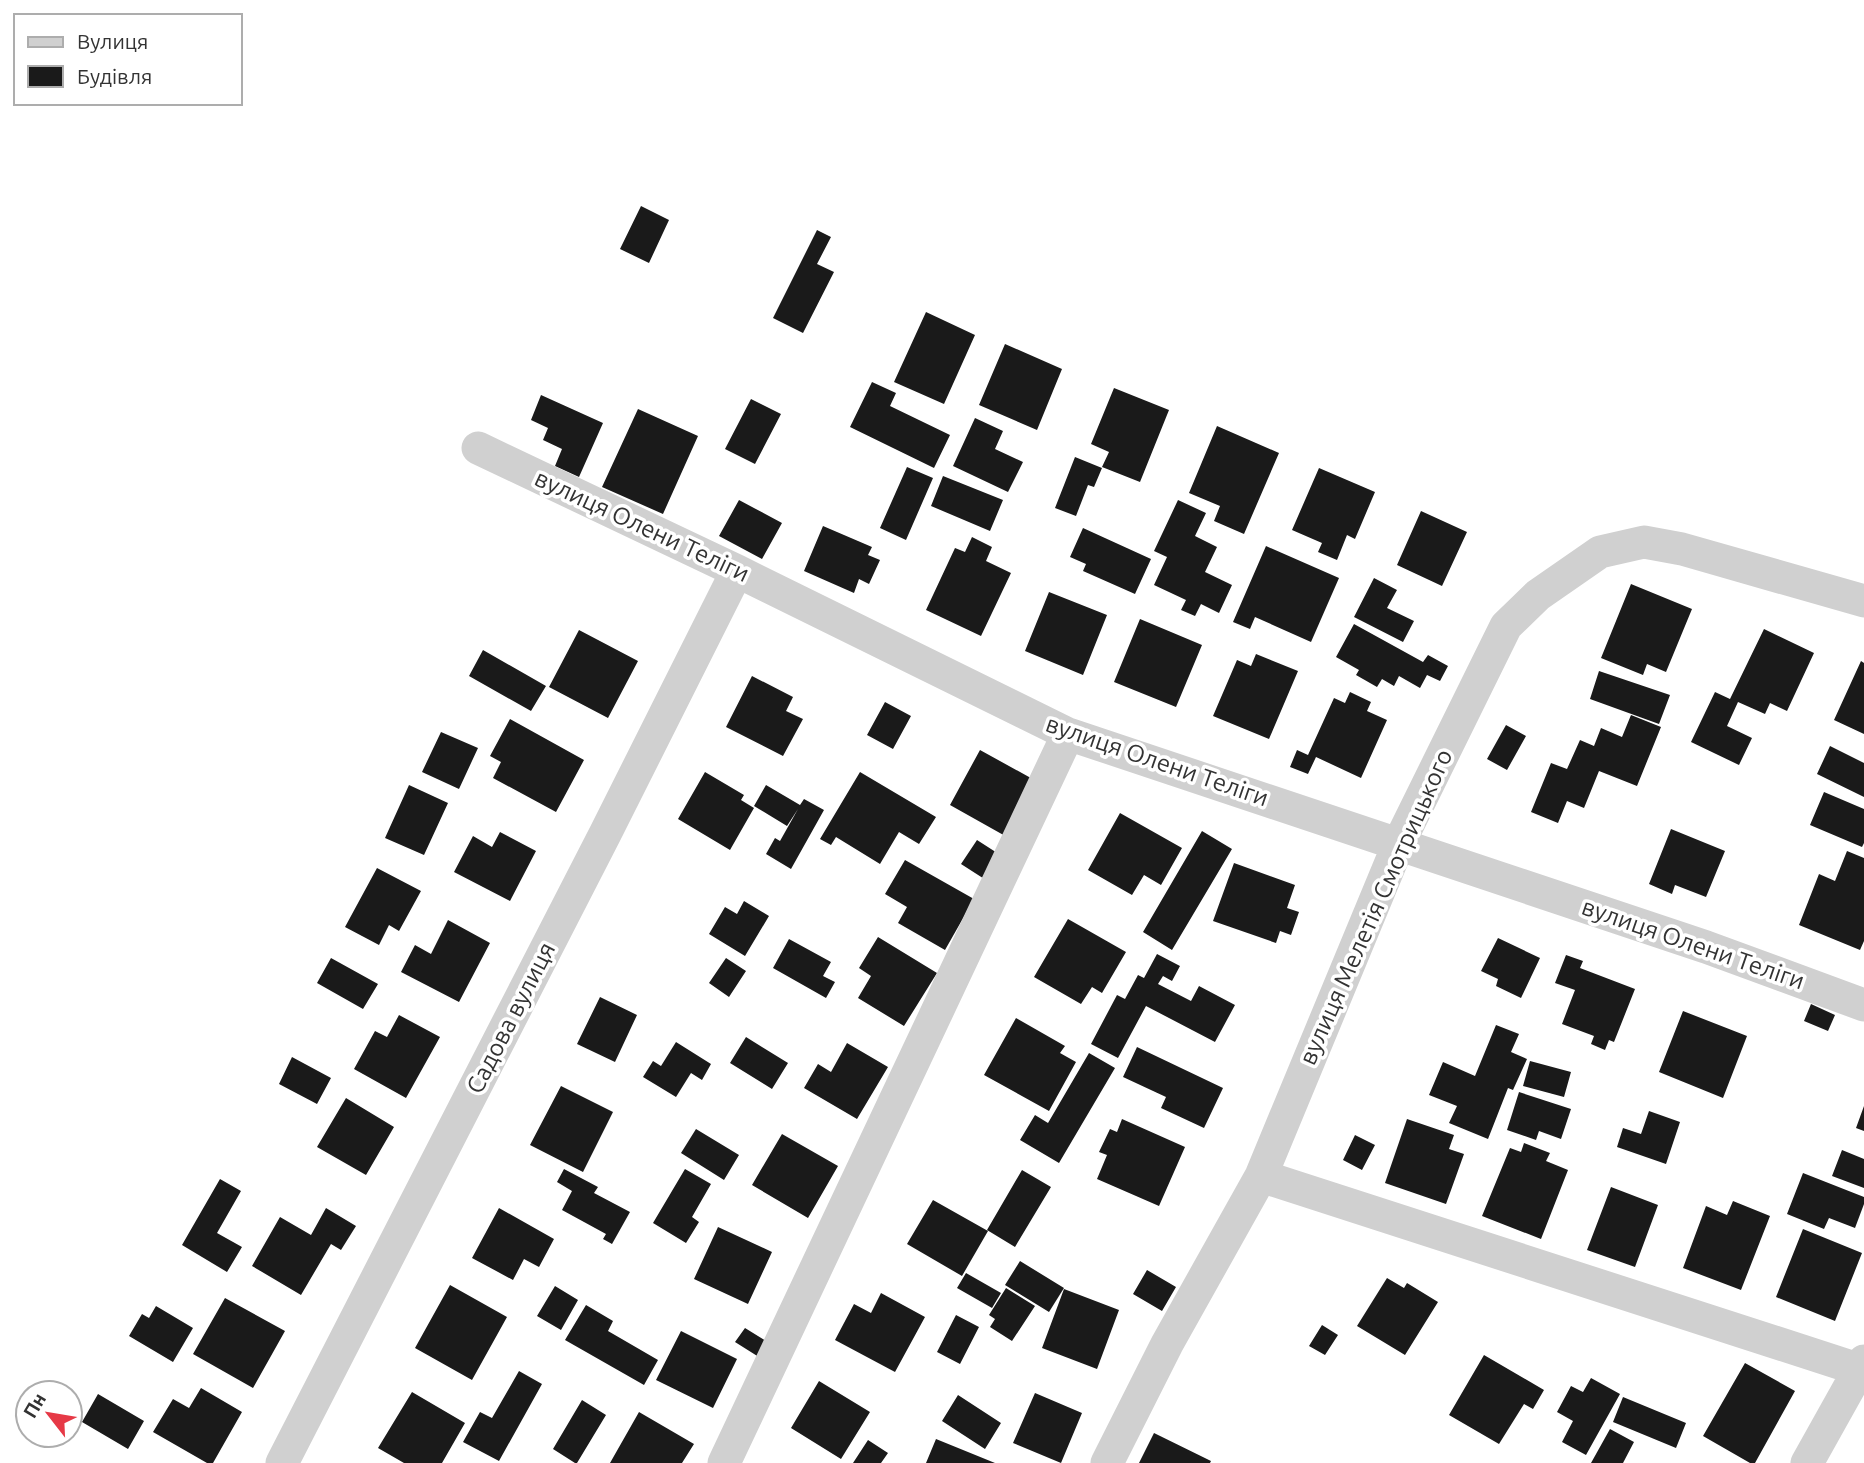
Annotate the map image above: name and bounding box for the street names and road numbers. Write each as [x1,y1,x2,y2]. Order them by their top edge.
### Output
street label: вулиця Олени Теліги [531,464,754,587]
street label: вулиця Олени Теліги [1042,710,1272,811]
street label: вулиця Мелетія Смотрицького [1294,745,1458,1069]
street label: вулиця Олени Теліги [1578,893,1808,994]
street label: Садова вулиця [461,938,560,1098]

